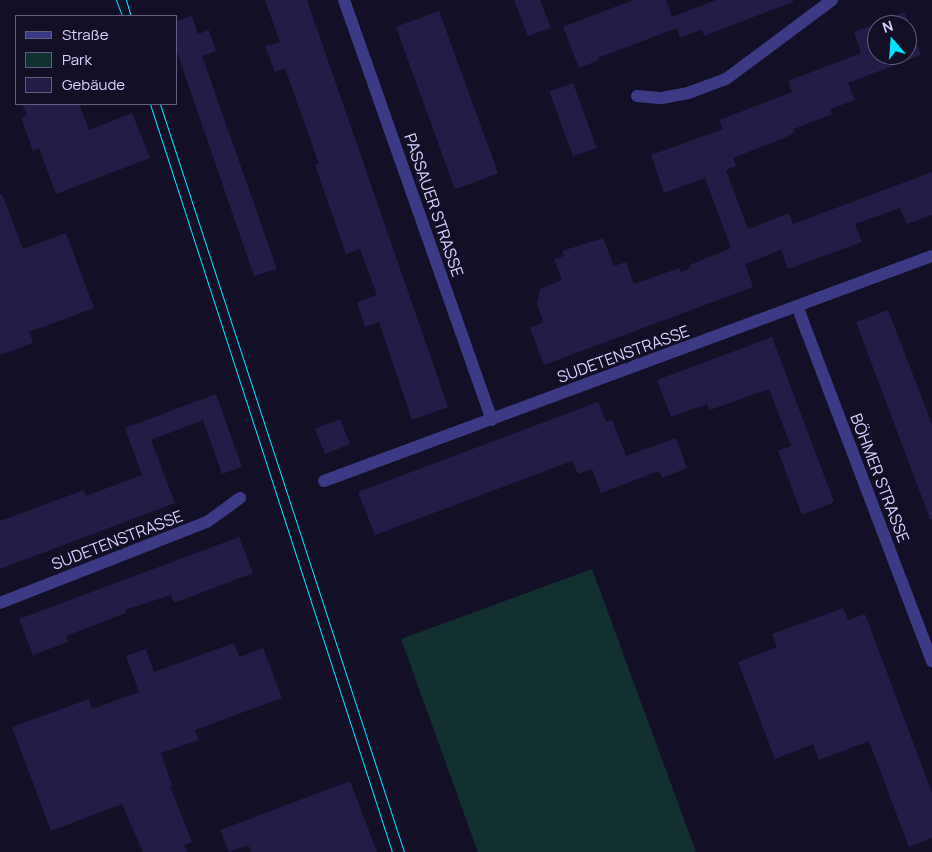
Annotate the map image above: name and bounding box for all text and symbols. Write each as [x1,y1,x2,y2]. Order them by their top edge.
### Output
legend [15,15,178,105]
north arrow [867,15,917,65]
text: N [880,16,895,37]
text: Straße [62,24,108,45]
text: Park [62,49,92,70]
text: Gebäude [62,74,125,95]
street label: PASSAUER STRASSE [400,131,468,279]
street label: SUDETENSTRASSE [554,321,692,387]
street label: BÖHMER STRASSE [847,411,913,545]
street label: SUDETENSTRASSE [49,506,185,574]

